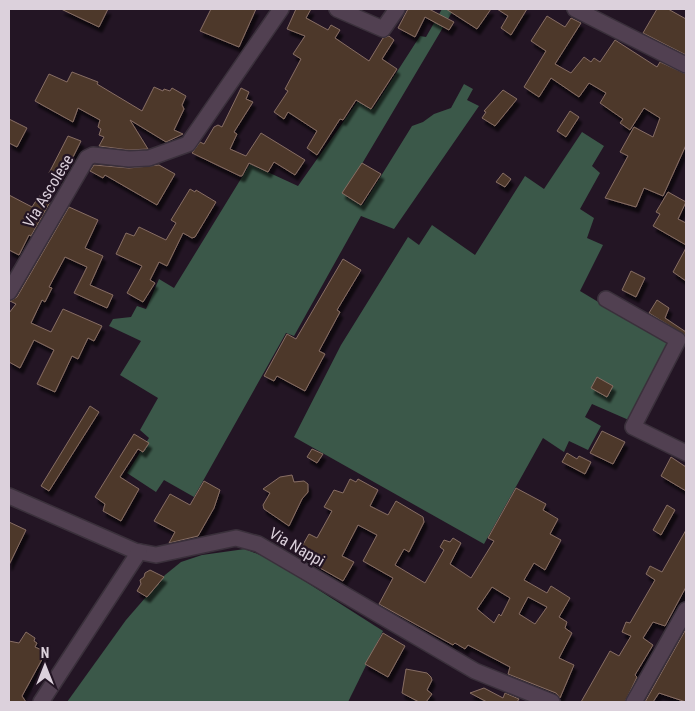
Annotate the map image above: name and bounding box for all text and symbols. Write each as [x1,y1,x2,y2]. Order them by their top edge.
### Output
street label: Via Ascolese [19,151,77,231]
street label: Via Nappi [266,524,328,570]
north arrow [20,641,70,691]
text: N [41,645,49,661]

